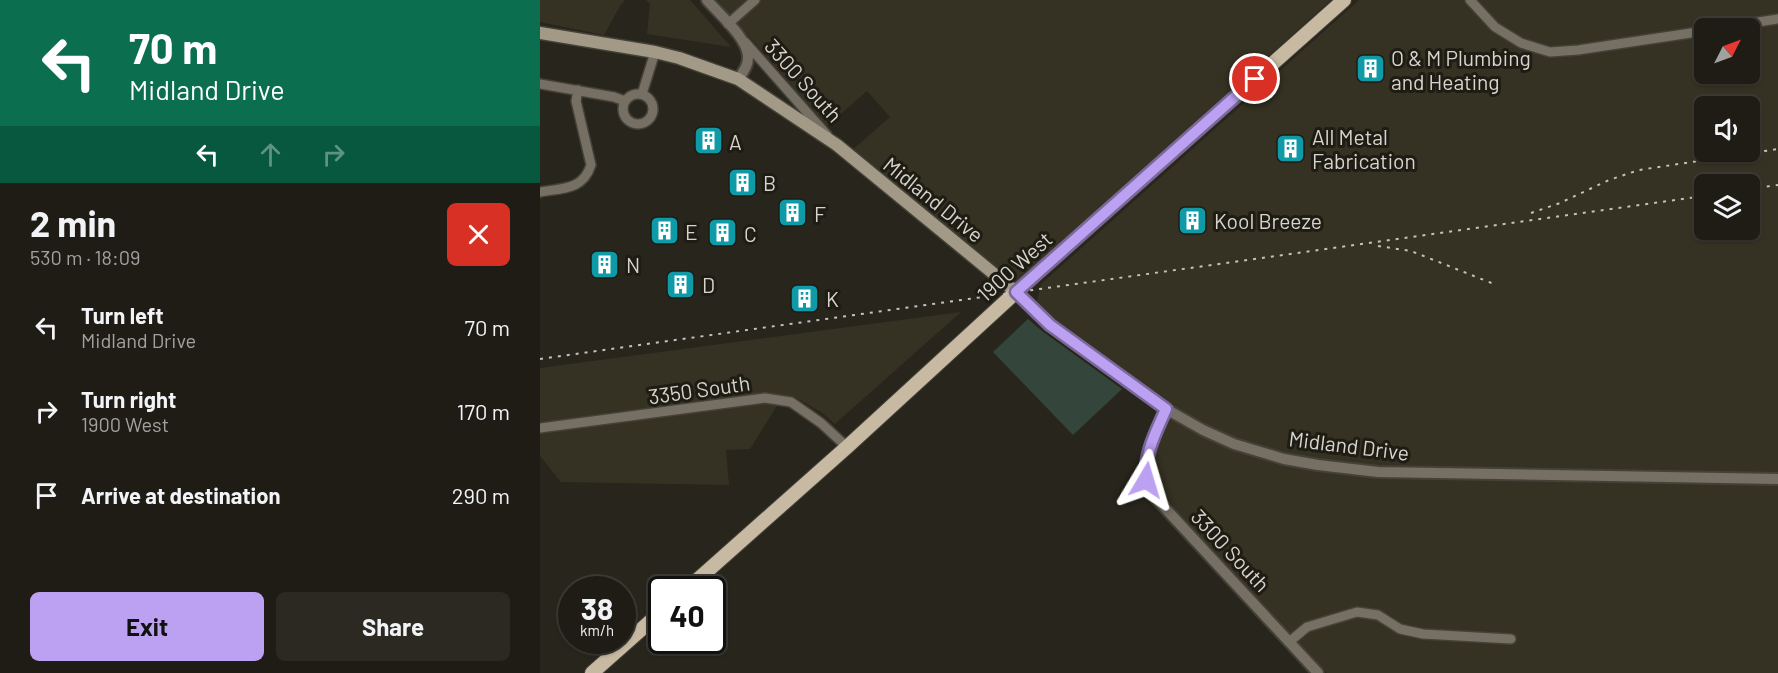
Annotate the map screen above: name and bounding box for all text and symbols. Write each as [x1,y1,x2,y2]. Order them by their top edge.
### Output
north arrow [1694,18,1760,84]
map controls [1694,18,1760,240]
text: 70 m [129,22,217,72]
icon: left [30,24,108,102]
street label: 3300 South [760,33,848,127]
place label: O & M Plumbing and Heating [1391,45,1531,94]
pin [1229,53,1280,104]
building icon: O & M Plumbing and Heating [1354,53,1386,85]
icon: arrive [1238,62,1271,95]
text: Midland Drive [129,73,285,105]
button: sound [1694,96,1760,162]
place label: All Metal Fabrication [1312,124,1416,173]
building icon: A [692,125,724,157]
place label: A [729,129,742,154]
building icon: All Metal Fabrication [1275,132,1307,164]
icon: left [191,138,224,171]
icon: ahead [254,138,287,171]
icon: right [317,138,350,171]
street label: Midland Drive [879,151,989,247]
building icon: B [726,166,758,198]
place label: B [763,170,776,195]
button: layers [1694,174,1760,240]
building icon: F [777,197,809,229]
text: 2 min [30,201,116,244]
place label: F [814,201,826,226]
button: close [447,203,510,266]
building icon: Kool Breeze [1177,204,1209,236]
place label: Kool Breeze [1214,208,1322,233]
building icon: E [648,215,680,247]
building icon: C [707,217,739,249]
place label: E [685,219,698,244]
place label: C [744,221,757,246]
street label: 1900 West [971,226,1057,306]
text: 530 m · 18:09 [30,245,141,269]
building icon: N [589,248,621,280]
place label: N [626,252,640,277]
building icon: D [665,268,697,300]
place label: D [702,272,715,297]
building icon: K [789,282,821,314]
place label: K [826,286,839,311]
text: Turn left [81,302,164,328]
icon: left [30,311,63,344]
text: 70 m [465,314,510,340]
text: Midland Drive [81,328,196,352]
street label: 3350 South [647,369,751,409]
text: Turn right [81,386,176,412]
icon: right [30,395,63,428]
text: 170 m [457,398,510,424]
text: 1900 West [81,412,169,436]
street label: Midland Drive [1287,425,1411,465]
position arrow [1114,448,1178,512]
icon: arrive [30,479,63,512]
text: Arrive at destination [81,482,280,508]
text: 290 m [452,482,510,508]
street label: 3300 South [1187,504,1275,596]
speed limit sign: 40 [648,576,726,654]
text: 38 [581,590,613,626]
button: Exit [30,592,264,661]
button: Share [276,592,510,661]
text: km/h [580,621,614,639]

